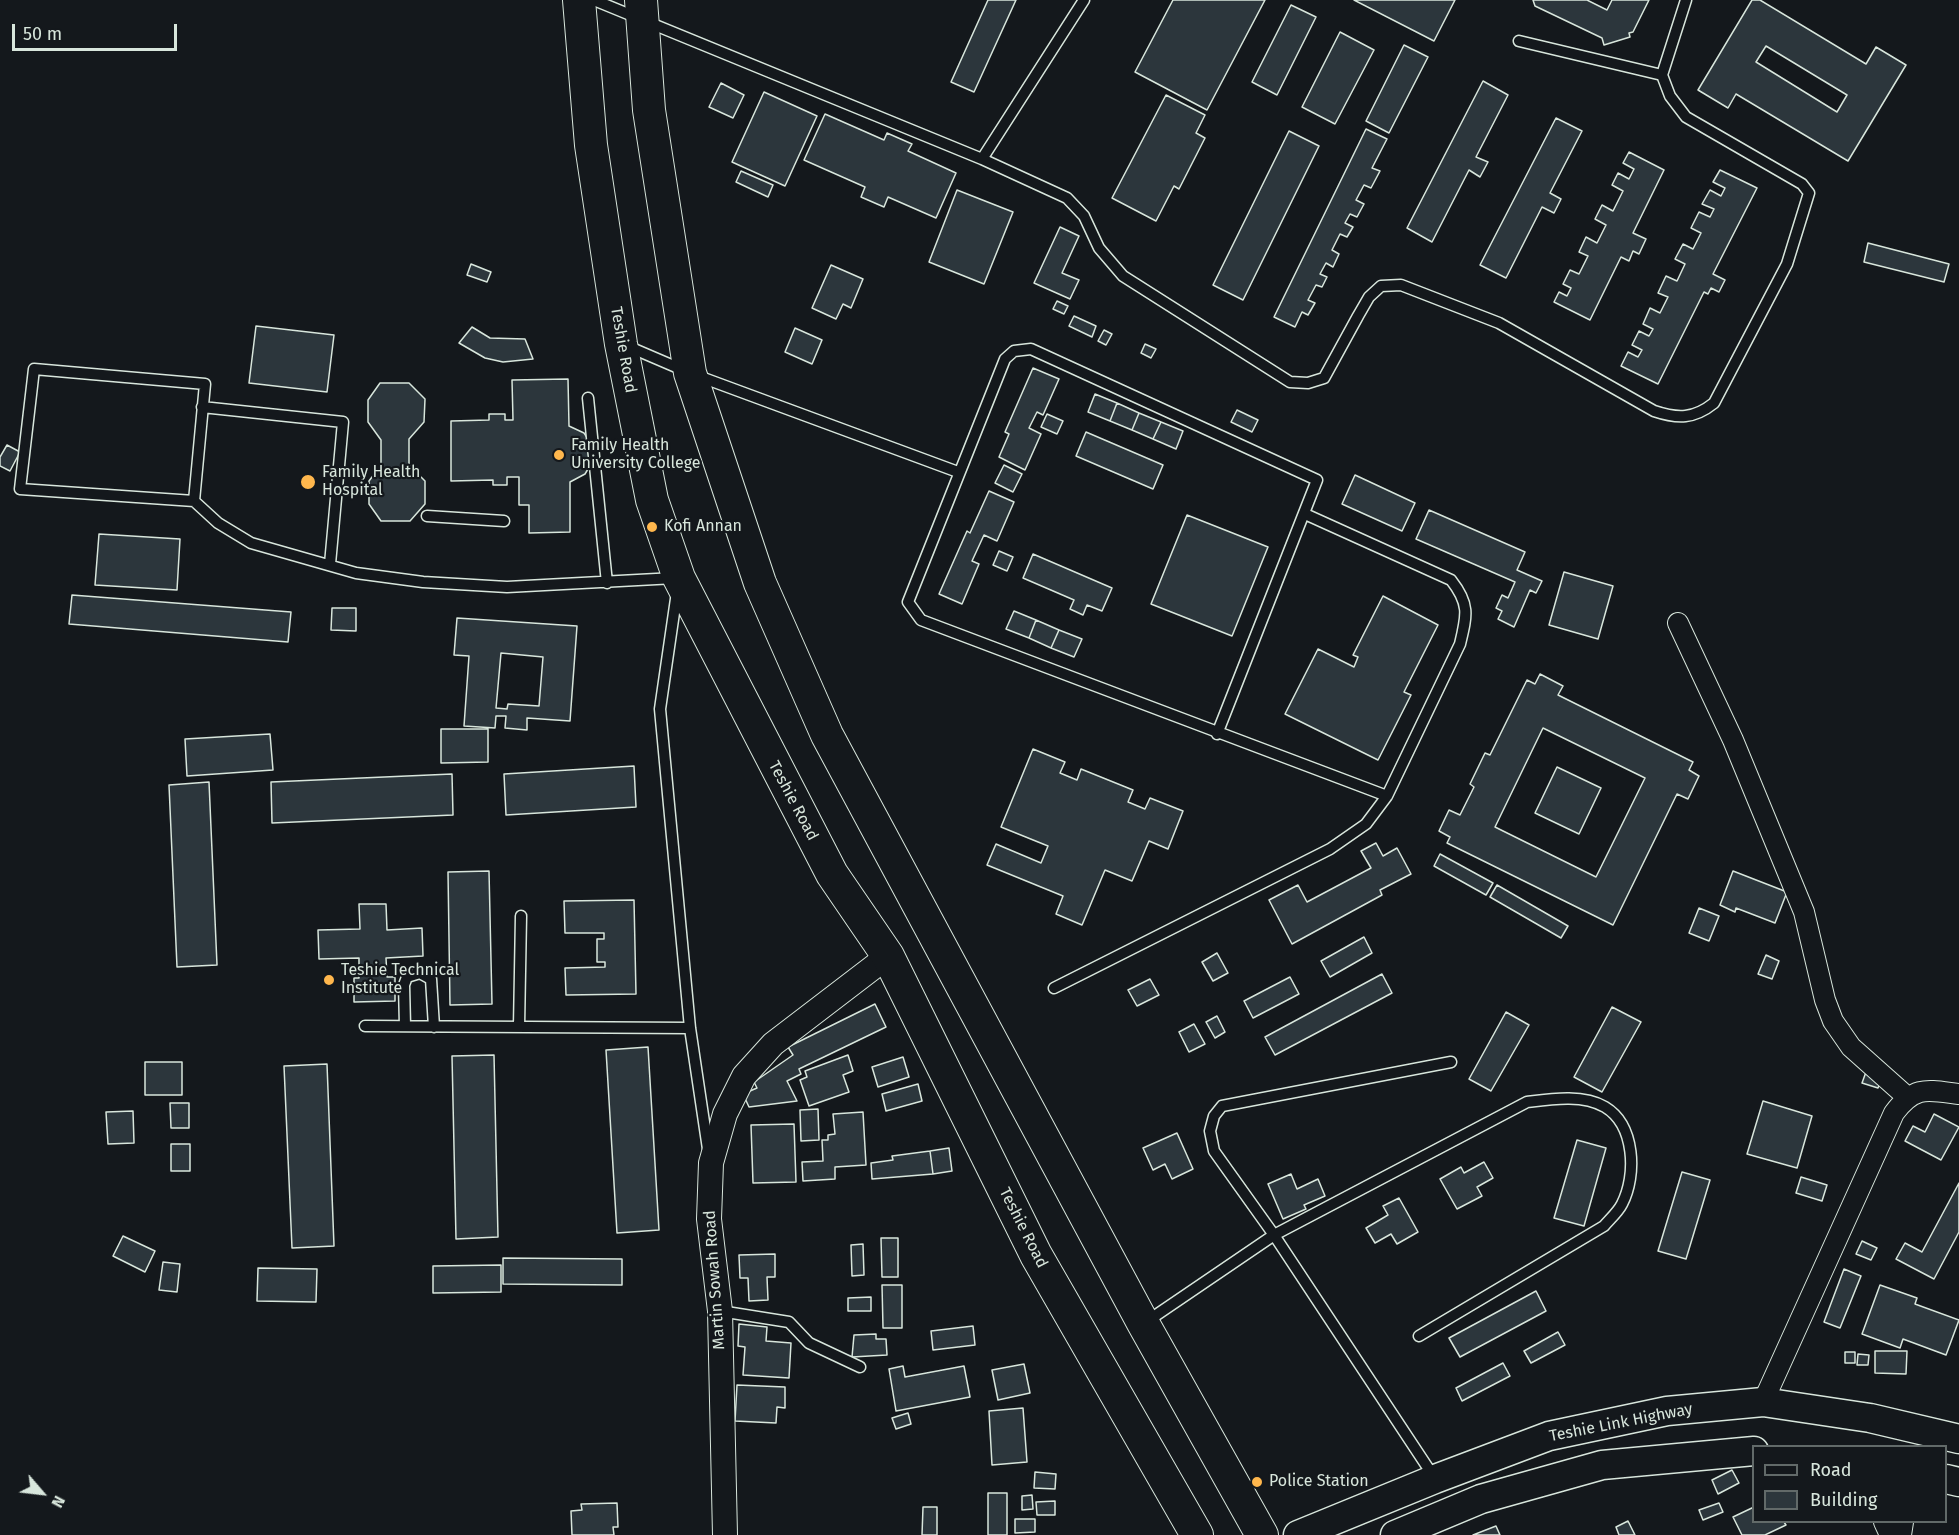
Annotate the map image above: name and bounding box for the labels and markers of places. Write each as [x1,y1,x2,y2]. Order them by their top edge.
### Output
place label: Family Health University College [571,436,701,474]
marker: Family Health University College [552,448,566,462]
place label: Family Health Hospital [322,463,420,501]
marker: Family Health Hospital [299,473,317,491]
place label: Kofi Annan [664,517,742,537]
marker: Kofi Annan [645,520,659,534]
place label: Teshie Technical Institute [341,961,459,999]
marker: Teshie Technical Institute [322,973,336,987]
place label: Police Station [1269,1472,1369,1492]
marker: Police Station [1250,1475,1264,1489]

